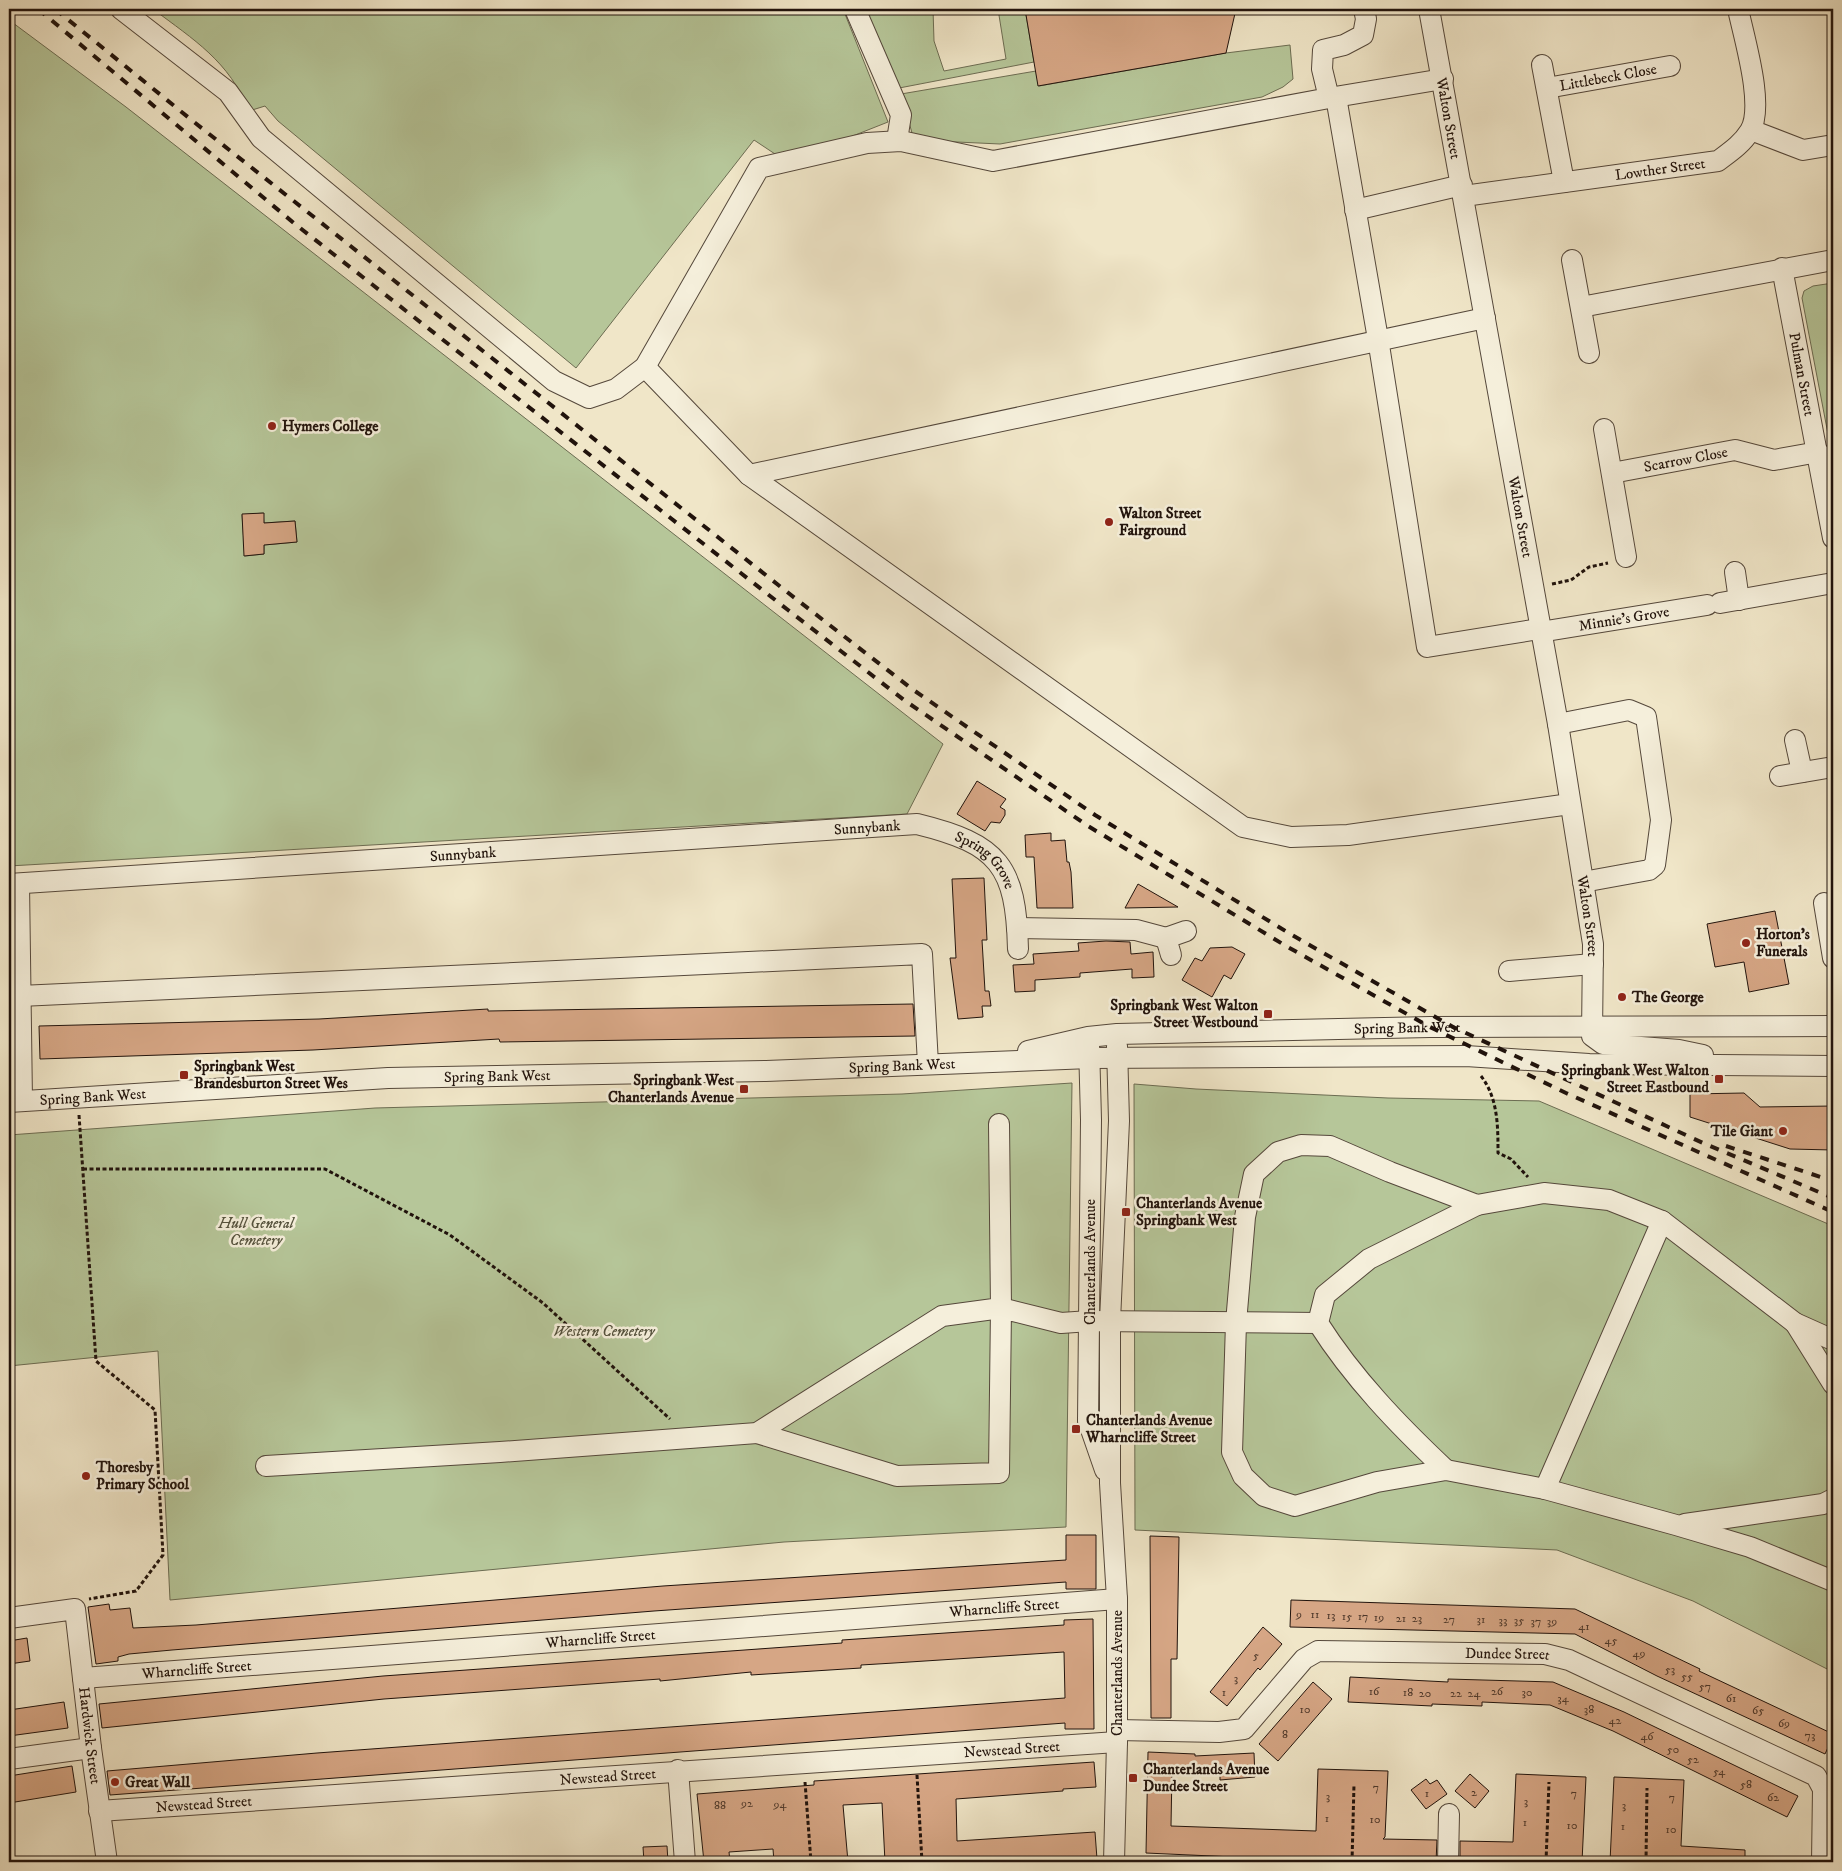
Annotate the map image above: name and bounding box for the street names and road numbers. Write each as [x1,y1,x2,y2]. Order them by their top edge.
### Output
street label: Littlebeck Close [1558,60,1658,96]
street label: Walton Street [1431,75,1465,161]
street label: Lowther Street [1614,154,1707,185]
street label: Pulman Street [1784,331,1819,418]
street label: Scarrow Close [1642,443,1729,477]
street label: Walton Street [1503,474,1537,559]
street label: Minnie's Grove [1577,602,1671,636]
street label: Sunnybank [833,816,902,839]
street label: Spring Grove [952,827,1019,892]
street label: Sunnybank [429,843,497,866]
street label: Walton Street [1572,873,1602,957]
street label: Spring Bank West [1354,1018,1461,1039]
street label: Spring Bank West [848,1054,956,1078]
street label: Spring Bank West [444,1066,551,1087]
street label: Spring Bank West [39,1084,147,1110]
street label: Chanterlands Avenue [1081,1199,1100,1325]
street label: Wharncliffe Street [948,1594,1060,1622]
street label: Chanterlands Avenue [1108,1610,1127,1736]
street label: Wharncliffe Street [544,1625,656,1653]
street label: Dundee Street [1465,1644,1552,1665]
street label: Wharncliffe Street [140,1656,252,1684]
street label: Hardwick Street [74,1686,105,1786]
street label: Newstead Street [963,1737,1061,1762]
street label: Newstead Street [559,1764,657,1790]
street label: Newstead Street [155,1792,253,1817]

